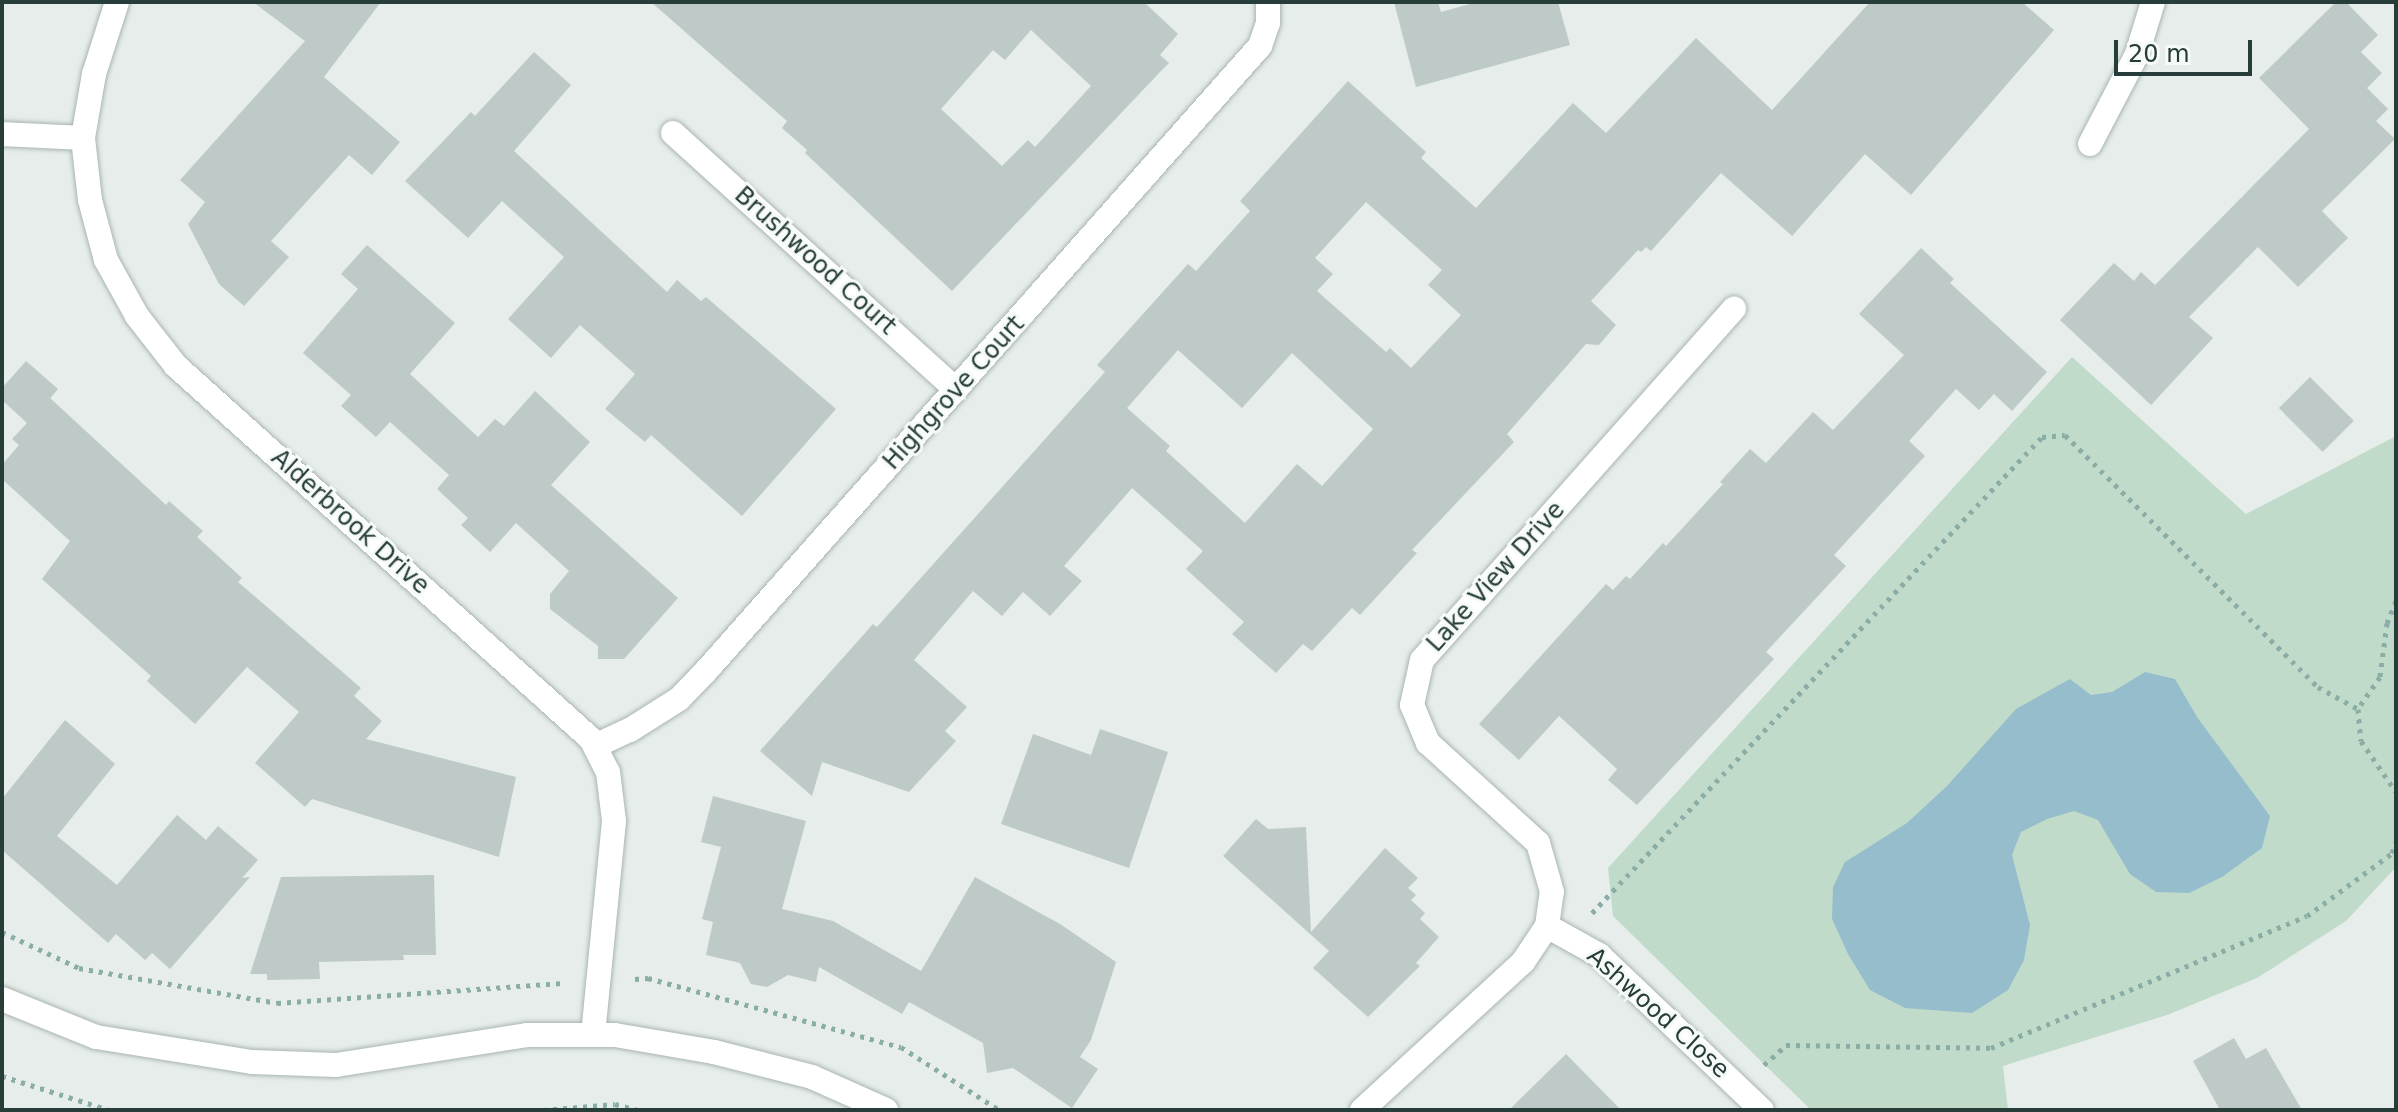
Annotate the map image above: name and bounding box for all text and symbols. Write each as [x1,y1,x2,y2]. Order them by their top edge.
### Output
scale bar [2118,24,2256,74]
text: 20 m [2128,40,2190,68]
street label: Brushwood Court [728,181,902,341]
street label: Highgrove Court [877,310,1031,476]
street label: Alderbrook Drive [265,444,435,600]
street label: Lake View Drive [1421,496,1571,658]
street label: Ashwood Close [1581,942,1735,1084]

